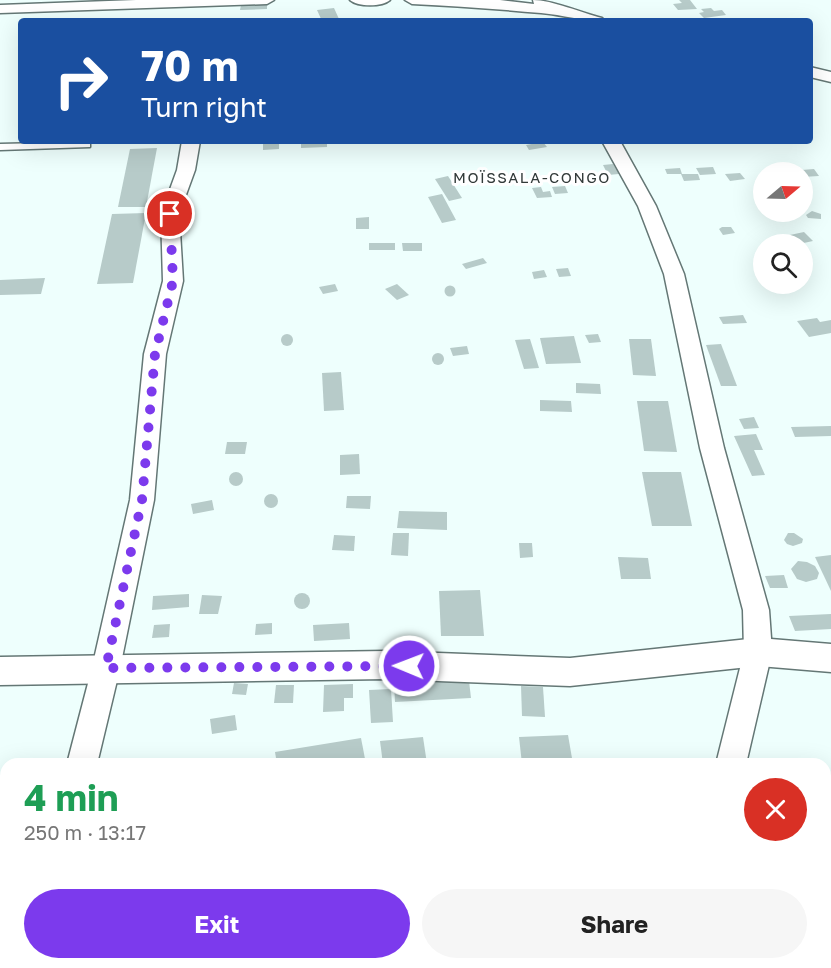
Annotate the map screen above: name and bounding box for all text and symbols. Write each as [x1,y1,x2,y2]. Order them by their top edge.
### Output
text: 70 m [141,40,238,90]
icon: right [42,42,120,120]
text: Turn right [141,91,267,123]
north arrow [753,162,813,222]
map controls [753,162,813,294]
district label: MOÏSSALA-CONGO [453,168,611,186]
pin [144,188,195,239]
icon: arrive [153,197,186,230]
button: search [753,234,813,294]
position arrow [377,634,441,698]
text: 4 min [24,776,119,819]
button: close [744,778,807,841]
text: 250 m · 13:17 [24,820,146,844]
button: Exit [24,889,410,958]
button: Share [422,889,807,958]

